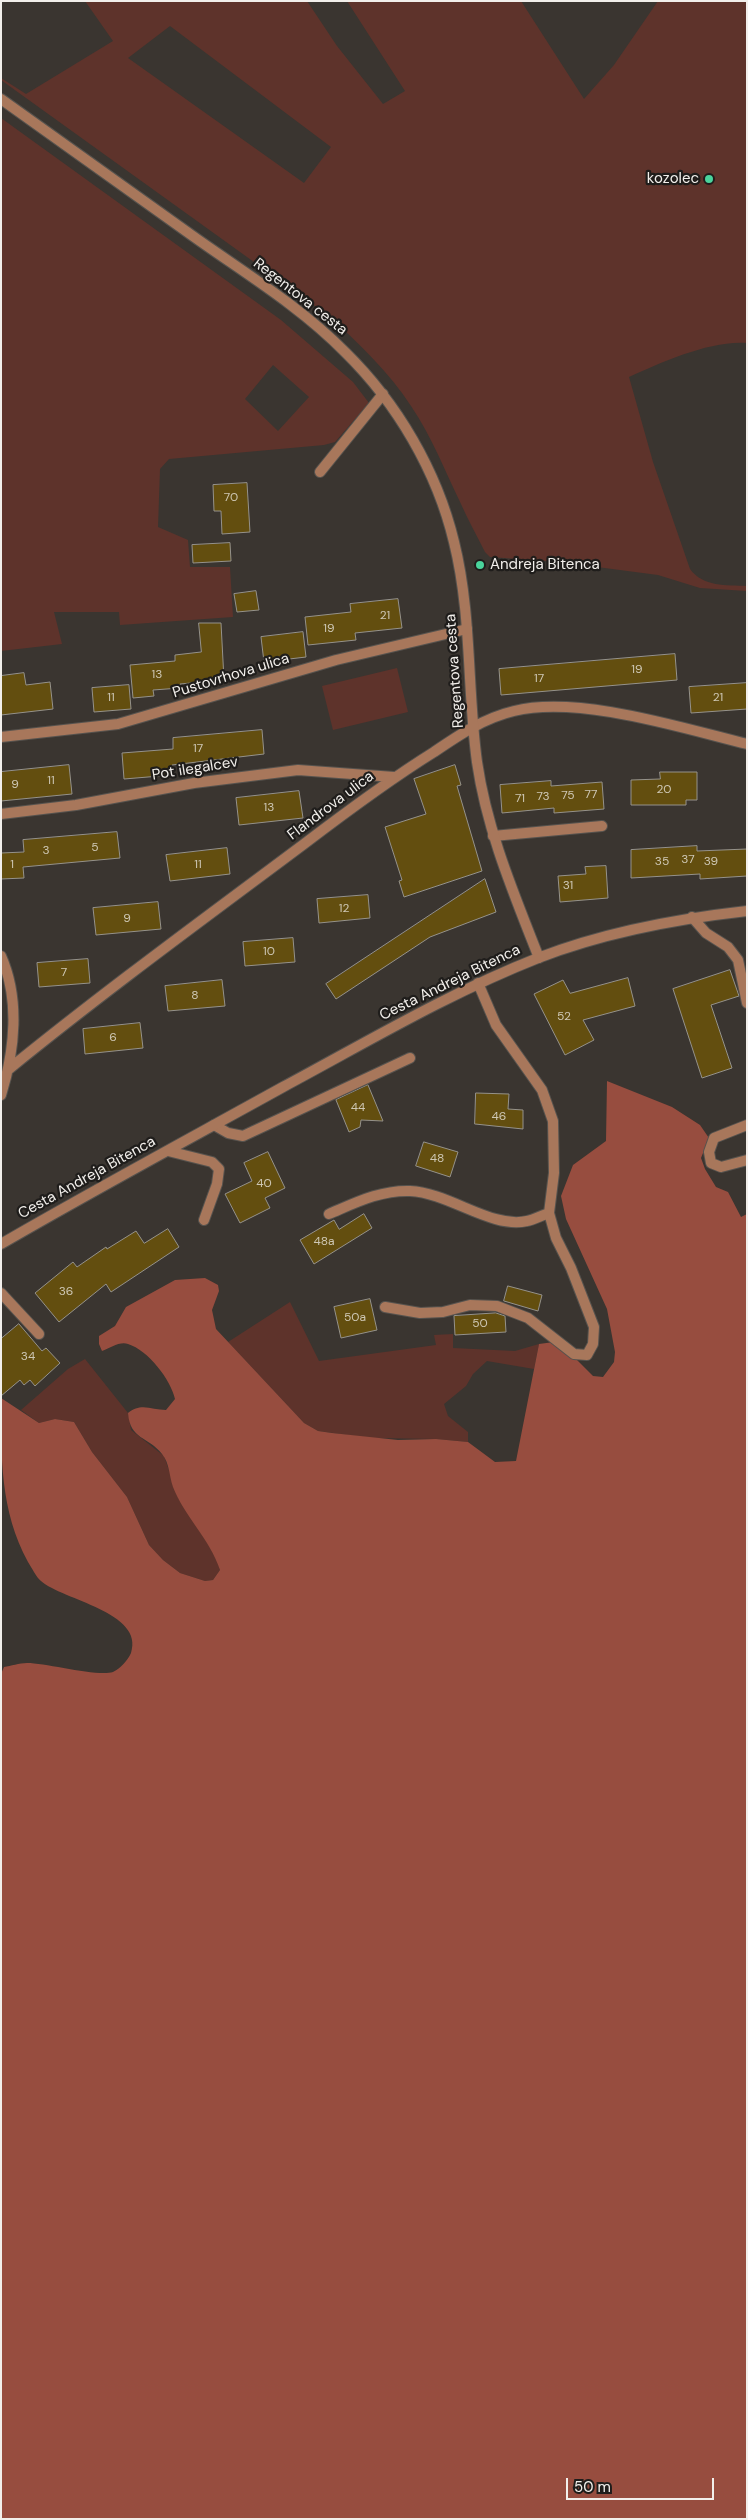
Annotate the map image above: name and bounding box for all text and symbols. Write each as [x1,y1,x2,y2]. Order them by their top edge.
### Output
place label: kozolec [647,170,699,188]
marker: kozolec [703,173,715,185]
street label: Regentova cesta [249,255,351,339]
house number: 70 [224,491,238,505]
place label: Andreja Bitenca [490,556,600,574]
marker: Andreja Bitenca [474,559,486,571]
house number: 21 [380,609,390,623]
street label: Regentova cesta [442,613,468,729]
house number: 19 [323,622,335,636]
street label: Pustovrhova ulica [170,650,292,702]
house number: 19 [631,663,643,677]
house number: 13 [152,668,162,682]
house number: 17 [534,672,544,686]
house number: 11 [107,691,115,705]
house number: 21 [713,691,723,705]
house number: 17 [193,742,203,756]
street label: Pot ilegalcev [151,753,239,785]
street label: Flandrova ulica [284,768,378,844]
house number: 11 [47,774,55,788]
house number: 9 [11,778,19,792]
house number: 20 [657,783,671,797]
house number: 77 [585,788,597,802]
house number: 75 [561,789,575,803]
house number: 73 [536,790,550,804]
house number: 71 [515,792,525,806]
house number: 13 [264,801,274,815]
house number: 5 [91,841,99,855]
house number: 3 [42,844,50,858]
house number: 37 [681,853,695,867]
house number: 35 [655,855,669,869]
house number: 39 [704,855,718,869]
house number: 1 [10,858,14,872]
house number: 11 [194,858,202,872]
house number: 31 [563,879,573,893]
house number: 12 [339,902,349,916]
house number: 9 [123,912,131,926]
street label: Cesta Andreja Bitenca [377,941,523,1025]
house number: 10 [263,945,275,959]
house number: 7 [61,966,67,980]
house number: 8 [191,989,199,1003]
house number: 52 [557,1010,571,1024]
house number: 6 [109,1031,117,1045]
house number: 44 [351,1101,365,1115]
house number: 46 [492,1110,506,1124]
street label: Cesta Andreja Bitenca [15,1133,159,1223]
house number: 48 [430,1152,444,1166]
house number: 40 [256,1177,272,1191]
house number: 48a [313,1235,335,1249]
house number: 36 [59,1285,73,1299]
house number: 50a [344,1311,366,1325]
house number: 50 [472,1317,488,1331]
house number: 34 [21,1350,35,1364]
scale bar [568,2468,716,2500]
text: 50 m [574,2477,611,2497]

